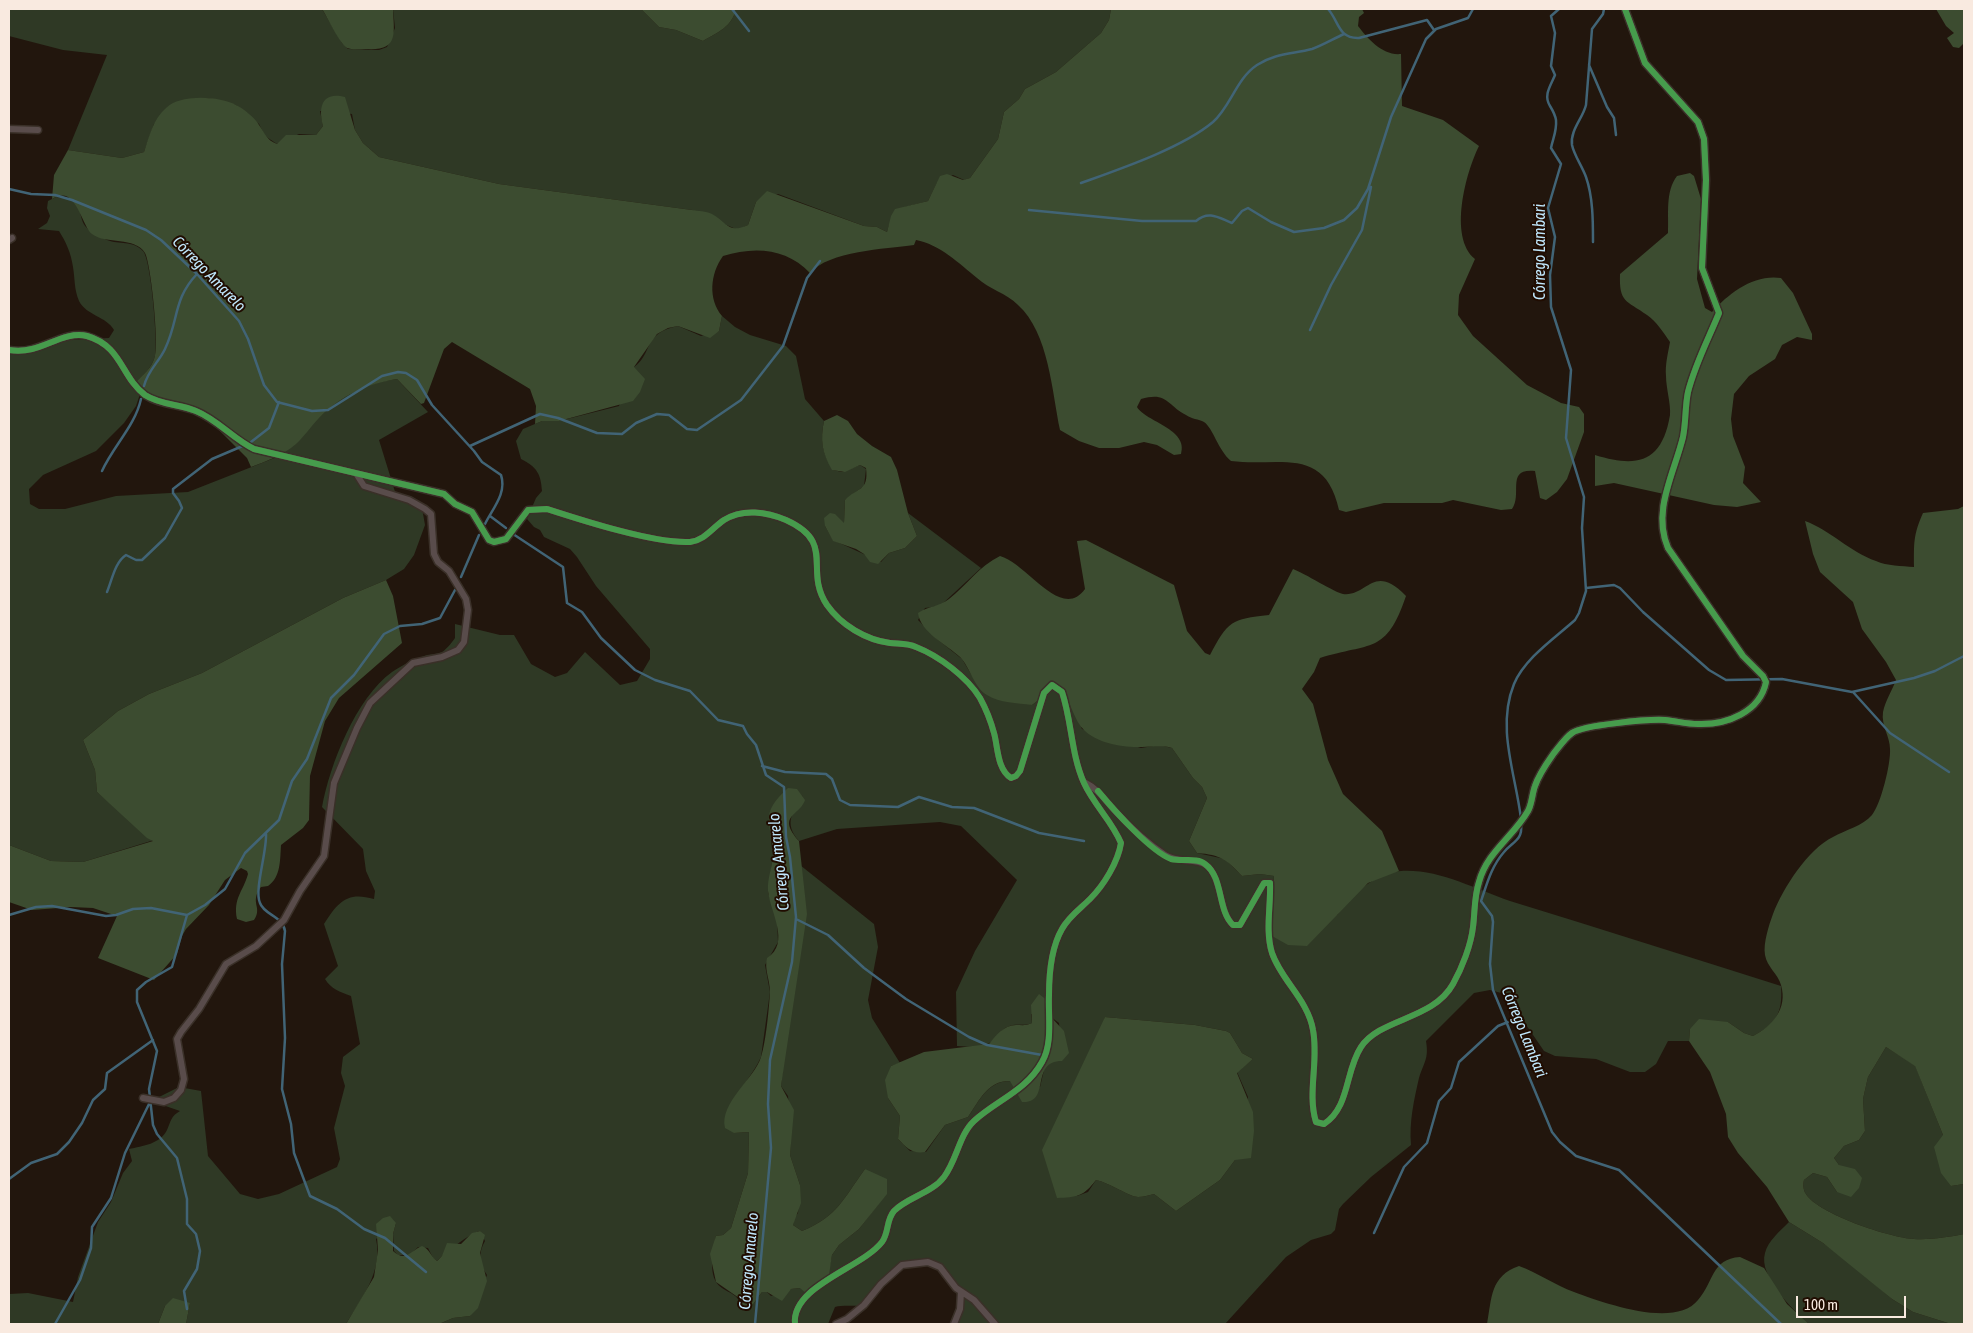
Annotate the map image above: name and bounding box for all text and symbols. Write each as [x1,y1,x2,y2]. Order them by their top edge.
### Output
water label: Córrego Lambari [1530,204,1550,300]
water label: Córrego Amarelo [168,232,250,316]
water label: Córrego Amarelo [764,813,794,911]
water label: Córrego Lambari [1497,984,1551,1080]
water label: Córrego Amarelo [735,1212,763,1310]
scale bar [1798,1286,1908,1318]
text: 100 m [1804,1296,1838,1313]

